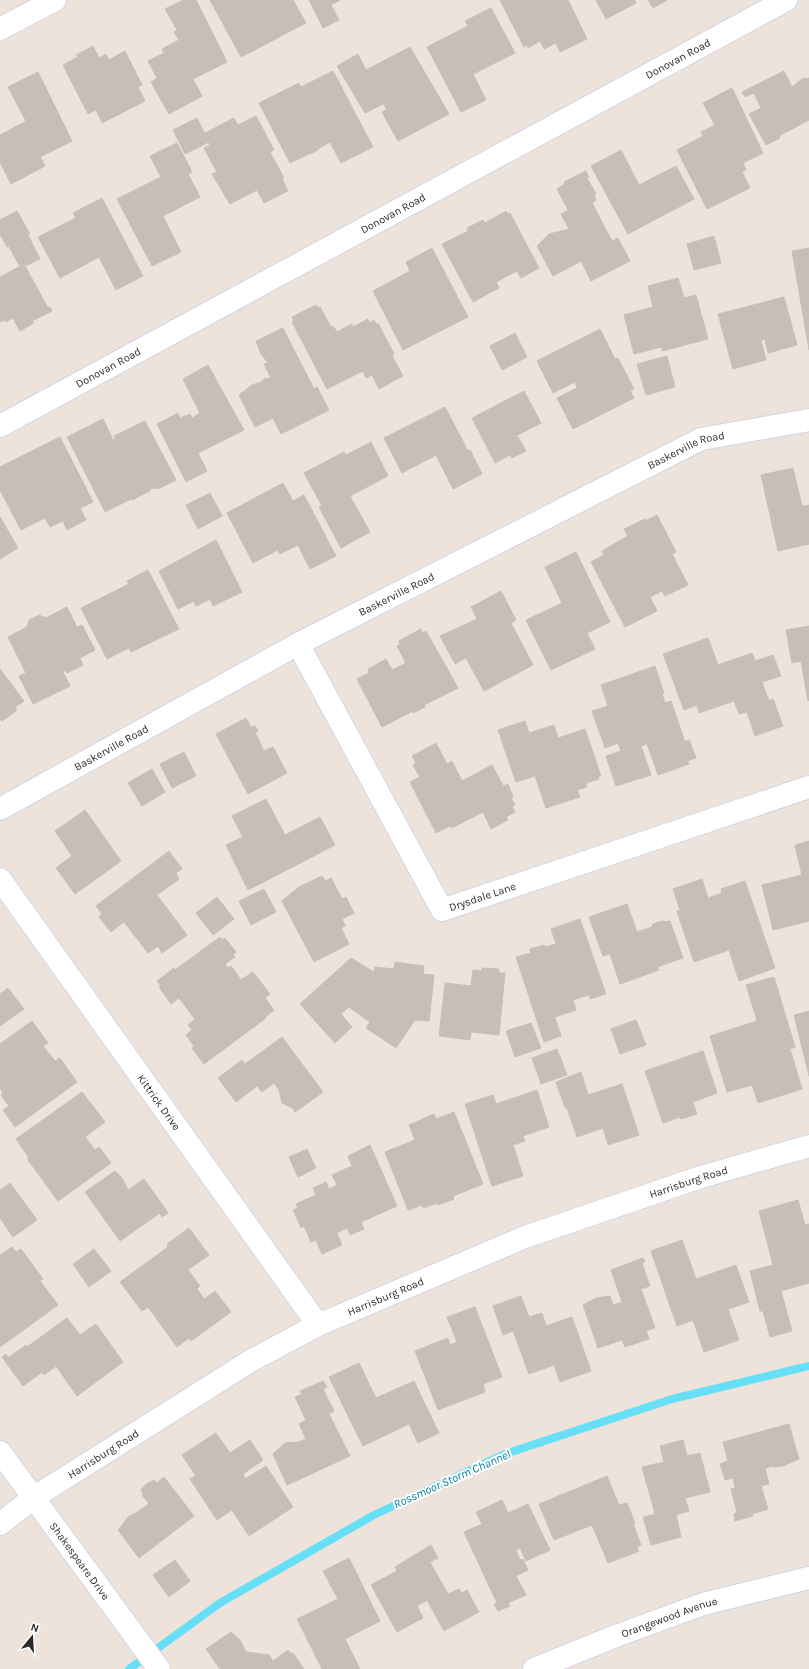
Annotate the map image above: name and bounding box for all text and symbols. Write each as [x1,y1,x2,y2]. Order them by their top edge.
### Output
street label: Donovan Road [643,36,713,82]
street label: Donovan Road [358,191,428,236]
street label: Donovan Road [74,345,143,391]
street label: Baskerville Road [645,429,726,472]
street label: Baskerville Road [357,570,437,619]
street label: Baskerville Road [72,722,151,774]
street label: Drysdale Lane [447,880,518,914]
street label: Kittrick Drive [134,1072,183,1133]
street label: Harrisburg Road [648,1164,729,1201]
street label: Harrisburg Road [346,1275,426,1319]
street label: Harrisburg Road [65,1427,141,1481]
water label: Rossmoor Storm Channel [391,1447,513,1511]
street label: Shakespeare Drive [47,1520,112,1603]
street label: Orangewood Avenue [620,1595,719,1640]
north arrow [12,1617,52,1657]
text: N [29,1621,41,1635]

